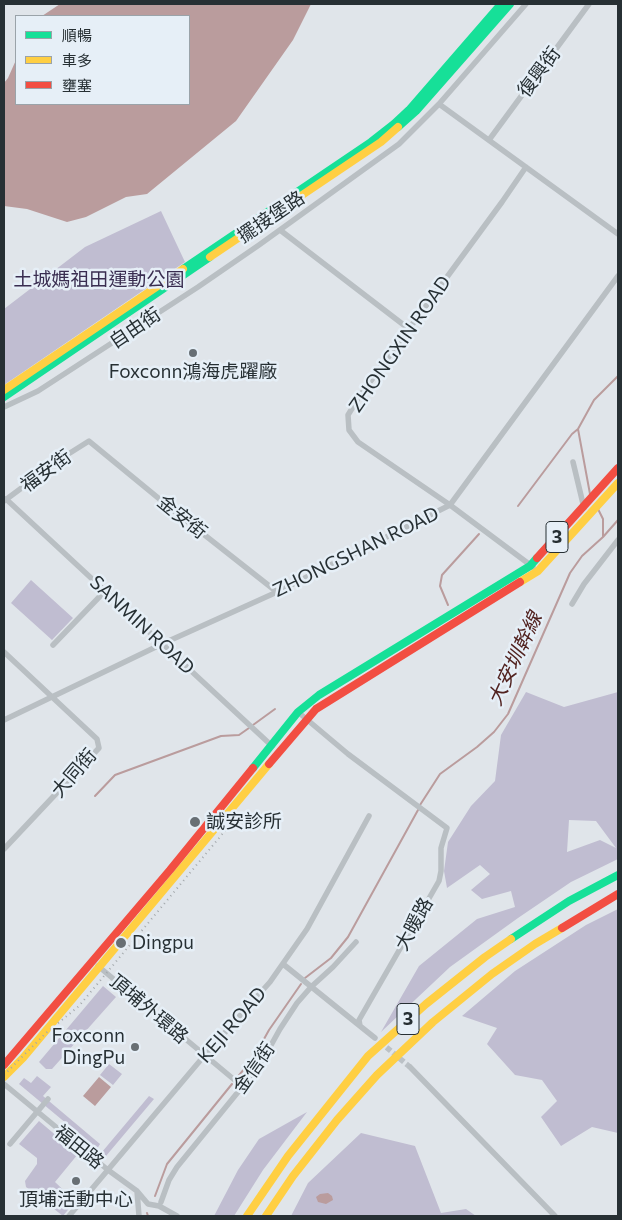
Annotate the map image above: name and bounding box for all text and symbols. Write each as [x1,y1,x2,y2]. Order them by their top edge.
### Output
legend [15,15,190,105]
text: 順暢 [62,26,92,44]
street label: 復興街 [513,42,565,102]
text: 車多 [62,51,92,69]
text: 壅塞 [62,76,92,94]
street label: 擺接堡路 [233,186,309,248]
park label: 土城媽祖田運動公園 [14,269,184,291]
street label: ZHONGXIN ROAD [344,271,456,417]
street label: 自由街 [105,303,165,353]
marker: Foxconn鴻海虎躍廠 [187,347,199,359]
place label: Foxconn鴻海虎躍廠 [109,361,277,383]
street label: 福安街 [16,445,76,497]
street label: 金安街 [153,490,211,544]
street label: ZHONGSHAN ROAD [269,502,443,602]
road number: 3 [546,522,568,552]
street label: SANMIN ROAD [85,571,199,679]
water label: 大安圳幹線 [483,609,547,709]
street label: 大同街 [47,744,101,802]
place label: 誠安診所 [206,811,282,833]
marker: 誠安診所 [188,815,202,829]
street label: 大暖路 [390,894,438,954]
place label: Dingpu [132,932,194,954]
marker: Dingpu [114,936,128,950]
street label: 頂埔外環路 [105,970,193,1048]
street label: KEJI ROAD [193,982,271,1068]
road number: 3 [397,1004,419,1034]
place label: Foxconn DingPu [51,1025,125,1069]
street label: 金信街 [228,1038,280,1098]
marker: Foxconn DingPu [129,1041,141,1053]
street label: 福田路 [50,1120,108,1174]
marker: 頂埔活動中心 [70,1175,82,1187]
place label: 頂埔活動中心 [19,1189,133,1211]

